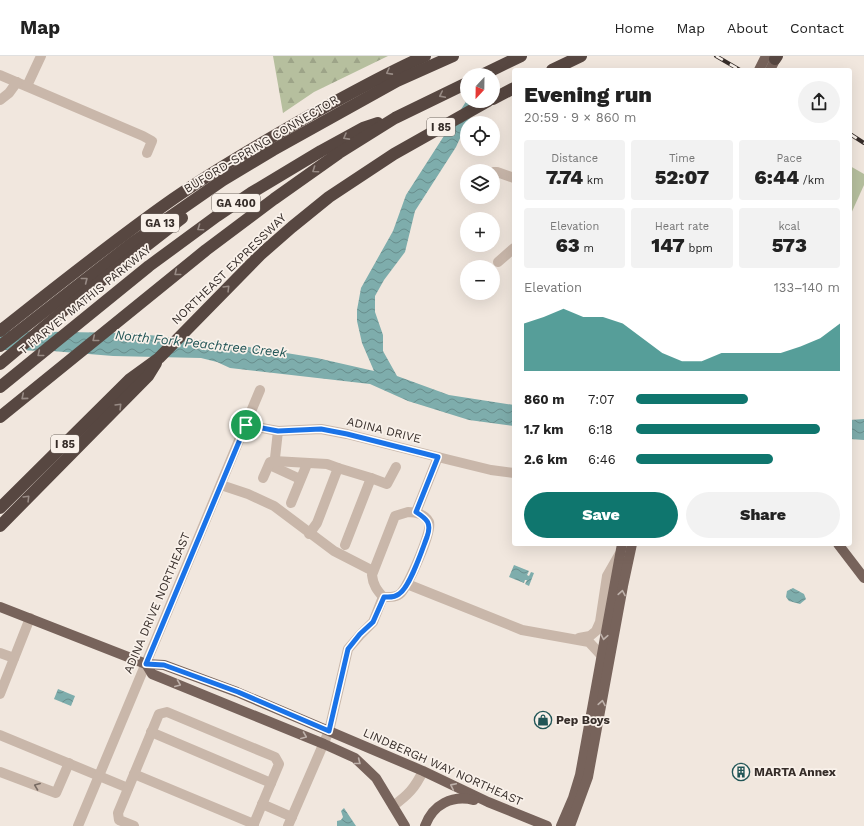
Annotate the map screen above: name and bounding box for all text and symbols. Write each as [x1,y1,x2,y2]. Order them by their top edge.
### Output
text: Map [20,16,60,39]
text: Home [614,20,654,36]
text: Map [676,20,705,36]
text: About [727,20,768,36]
text: Contact [790,20,844,36]
one-way arrow [386,68,393,75]
north arrow [460,68,500,108]
map controls [460,68,500,300]
button: share [798,81,840,123]
text: Evening run [524,82,652,107]
one-way arrow [438,90,446,98]
street label: BUFORD-SPRING CONNECTOR [181,92,341,196]
text: 20:59 · 9 × 860 m [524,110,636,125]
button: locate [460,116,500,156]
road number: I 85 [427,118,455,136]
one-way arrow [343,133,350,140]
text: Distance [551,152,598,165]
text: Time [669,152,695,165]
text: Pace [777,152,802,165]
button: layers [460,164,500,204]
one-way arrow [313,165,320,172]
text: 7.74 [546,165,583,189]
text: 52:07 [655,165,709,189]
text: 6:44 [754,165,799,189]
text: km [583,174,604,187]
text: /km [799,174,824,187]
road number: GA 400 [212,194,260,212]
street label: NORTHEAST EXPRESSWAY [169,211,289,327]
button: + [460,212,500,252]
road number: GA 13 [141,214,179,232]
text: Elevation [550,220,599,233]
text: Heart rate [655,220,709,233]
text: kcal [778,220,800,233]
one-way arrow [197,223,204,230]
text: 63 [555,233,580,257]
text: 147 [651,233,685,257]
text: 573 [772,233,807,257]
street label: T HARVEY MATHIS PARKWAY [16,242,154,358]
text: m [580,242,594,255]
text: bpm [685,242,713,255]
button: − [460,260,500,300]
one-way arrow [175,268,182,275]
one-way arrow [80,278,87,285]
text: Elevation [524,280,582,295]
text: 133–140 m [774,280,840,295]
one-way arrow [222,285,230,293]
water label: North Fork Peachtree Creek [114,327,288,360]
one-way arrow [92,334,99,341]
one-way arrow [38,350,45,357]
one-way arrow [21,392,28,399]
text: 860 m [524,392,564,407]
text: 7:07 [588,392,614,407]
one-way arrow [114,403,122,411]
pin [229,408,263,442]
icon: arrive [235,414,257,436]
street label: ADINA DRIVE [345,414,423,446]
text: 1.7 km [524,422,564,437]
text: 6:18 [588,422,613,437]
road number: I 85 [51,435,79,453]
text: 2.6 km [524,452,568,467]
text: 6:46 [588,452,616,467]
button: Save [524,492,678,538]
button: Share [686,492,840,538]
one-way arrow [23,495,30,503]
street label: ADINA DRIVE NORTHEAST [121,530,193,676]
one-way arrow [617,590,625,596]
one-way arrow [601,634,609,640]
one-way arrow [174,680,181,688]
one-way arrow [597,700,605,706]
shop icon: Pep Boys [533,710,553,730]
place label: Pep Boys [556,713,610,727]
street label: LINDBERGH WAY NORTHEAST [361,725,525,809]
one-way arrow [299,731,307,739]
one-way arrow [354,757,361,764]
building icon: MARTA Annex [731,762,751,782]
place label: MARTA Annex [754,765,836,779]
one-way arrow [34,782,41,791]
one-way arrow [449,783,457,791]

